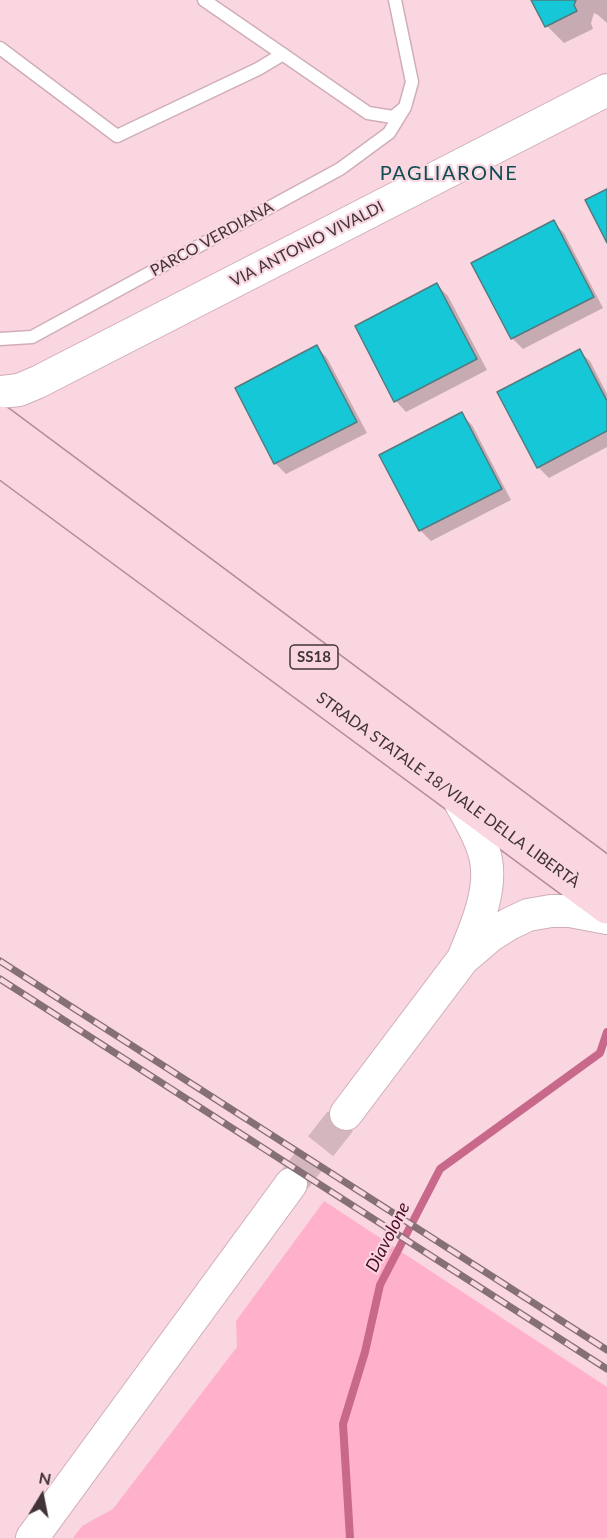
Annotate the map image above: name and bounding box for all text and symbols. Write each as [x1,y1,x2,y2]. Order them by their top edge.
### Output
district label: PAGLIARONE [380,162,518,186]
street label: PARCO VERDIANA [147,197,277,281]
street label: VIA ANTONIO VIVALDI [227,197,387,291]
road number: SS18 [290,645,338,669]
street label: STRADA STATALE 18/VIALE DELLA LIBERTÀ [313,688,583,892]
water label: Diavolone [361,1199,415,1275]
north arrow [12,1466,72,1526]
text: N [37,1467,53,1488]

